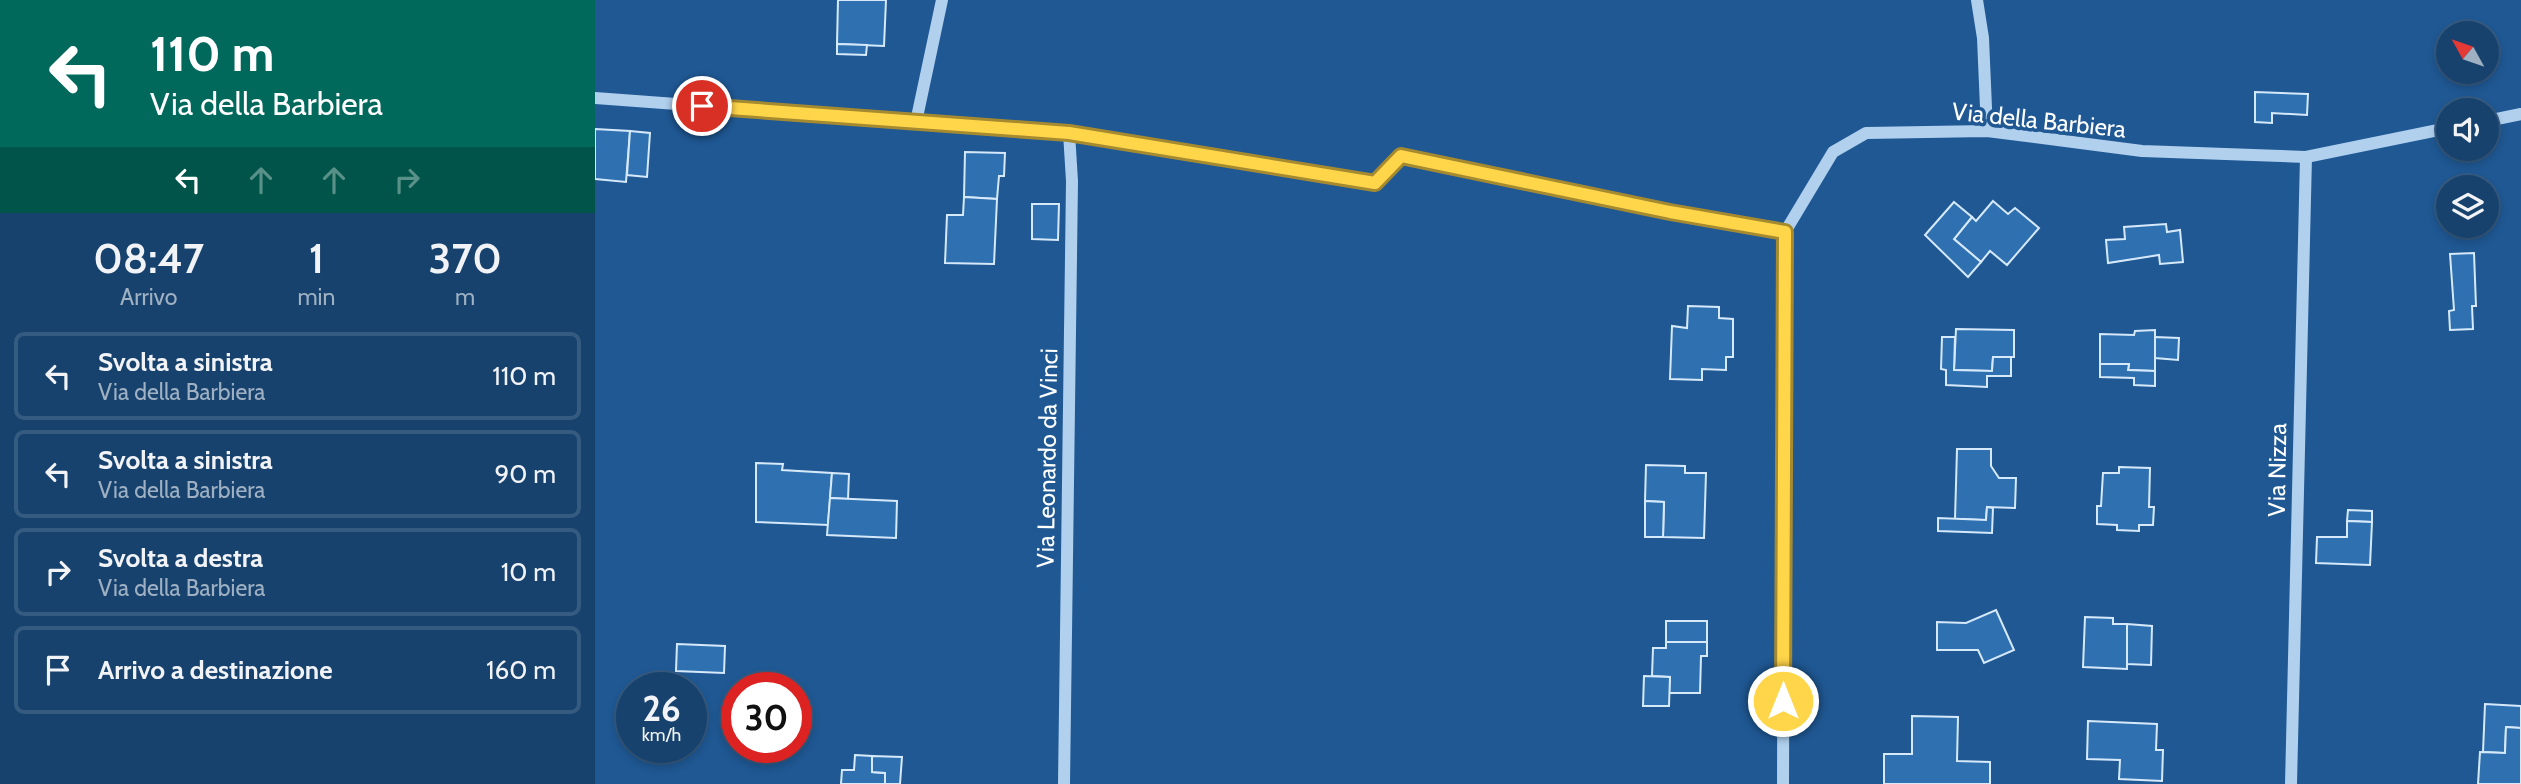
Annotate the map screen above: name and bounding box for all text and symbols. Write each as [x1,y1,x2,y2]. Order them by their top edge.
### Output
north arrow [2436,21,2499,84]
map controls [2436,21,2499,238]
text: 110 m [150,24,274,83]
icon: left [35,28,126,119]
pin [672,76,732,136]
text: Via della Barbiera [150,84,383,123]
icon: arrive [683,87,721,125]
street label: Via della Barbiera [1951,96,2128,144]
button: sound [2436,98,2499,161]
icon: left [169,161,207,199]
icon: ahead [242,161,280,199]
icon: ahead [315,161,353,199]
icon: right [388,161,426,199]
button: layers [2436,175,2499,238]
text: 08:47 [93,232,204,284]
text: 1 [309,232,324,284]
text: 370 [429,232,502,284]
text: Arrivo [120,283,177,311]
text: min [297,283,335,311]
text: m [455,283,475,311]
text: Svolta a sinistra [98,346,273,378]
street label: Via Leonardo da Vinci [1031,348,1063,568]
icon: left [39,357,77,395]
text: 110 m [492,360,556,392]
text: Via della Barbiera [98,378,265,406]
street label: Via Nizza [2262,422,2292,517]
text: Svolta a sinistra [98,444,273,476]
icon: left [39,455,77,493]
text: 90 m [494,458,556,490]
text: Via della Barbiera [98,476,265,504]
text: Svolta a destra [98,542,263,574]
icon: right [39,553,77,591]
text: 10 m [501,556,556,588]
text: Via della Barbiera [98,574,265,602]
icon: arrive [39,651,77,689]
text: Arrivo a destinazione [98,654,333,686]
text: 160 m [486,654,556,686]
position arrow [1746,664,1820,738]
speed limit sign: 30 [721,672,812,763]
text: 26 [642,687,681,730]
text: km/h [642,724,681,746]

